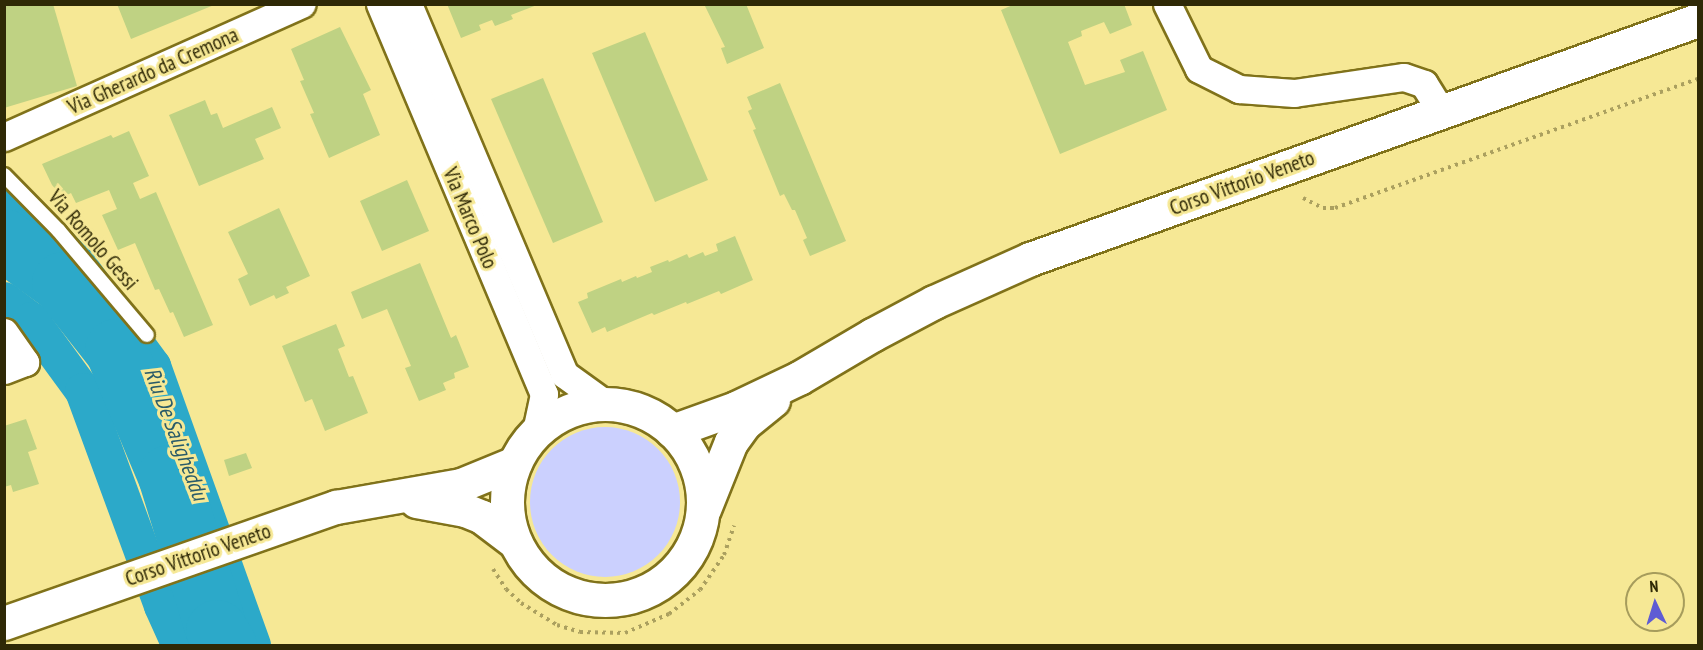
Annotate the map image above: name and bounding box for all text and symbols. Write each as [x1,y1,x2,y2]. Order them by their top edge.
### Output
street label: Via Gherardo da Cremona [64,22,242,120]
street label: Corso Vittorio Veneto [1166,145,1318,221]
street label: Via Marco Polo [437,164,503,272]
street label: Via Romolo Gessi [43,185,143,295]
water label: Riu De Saligheddu [139,364,213,504]
street label: Corso Vittorio Veneto [122,518,274,592]
north arrow [1625,572,1685,632]
text: N [1649,576,1659,596]

